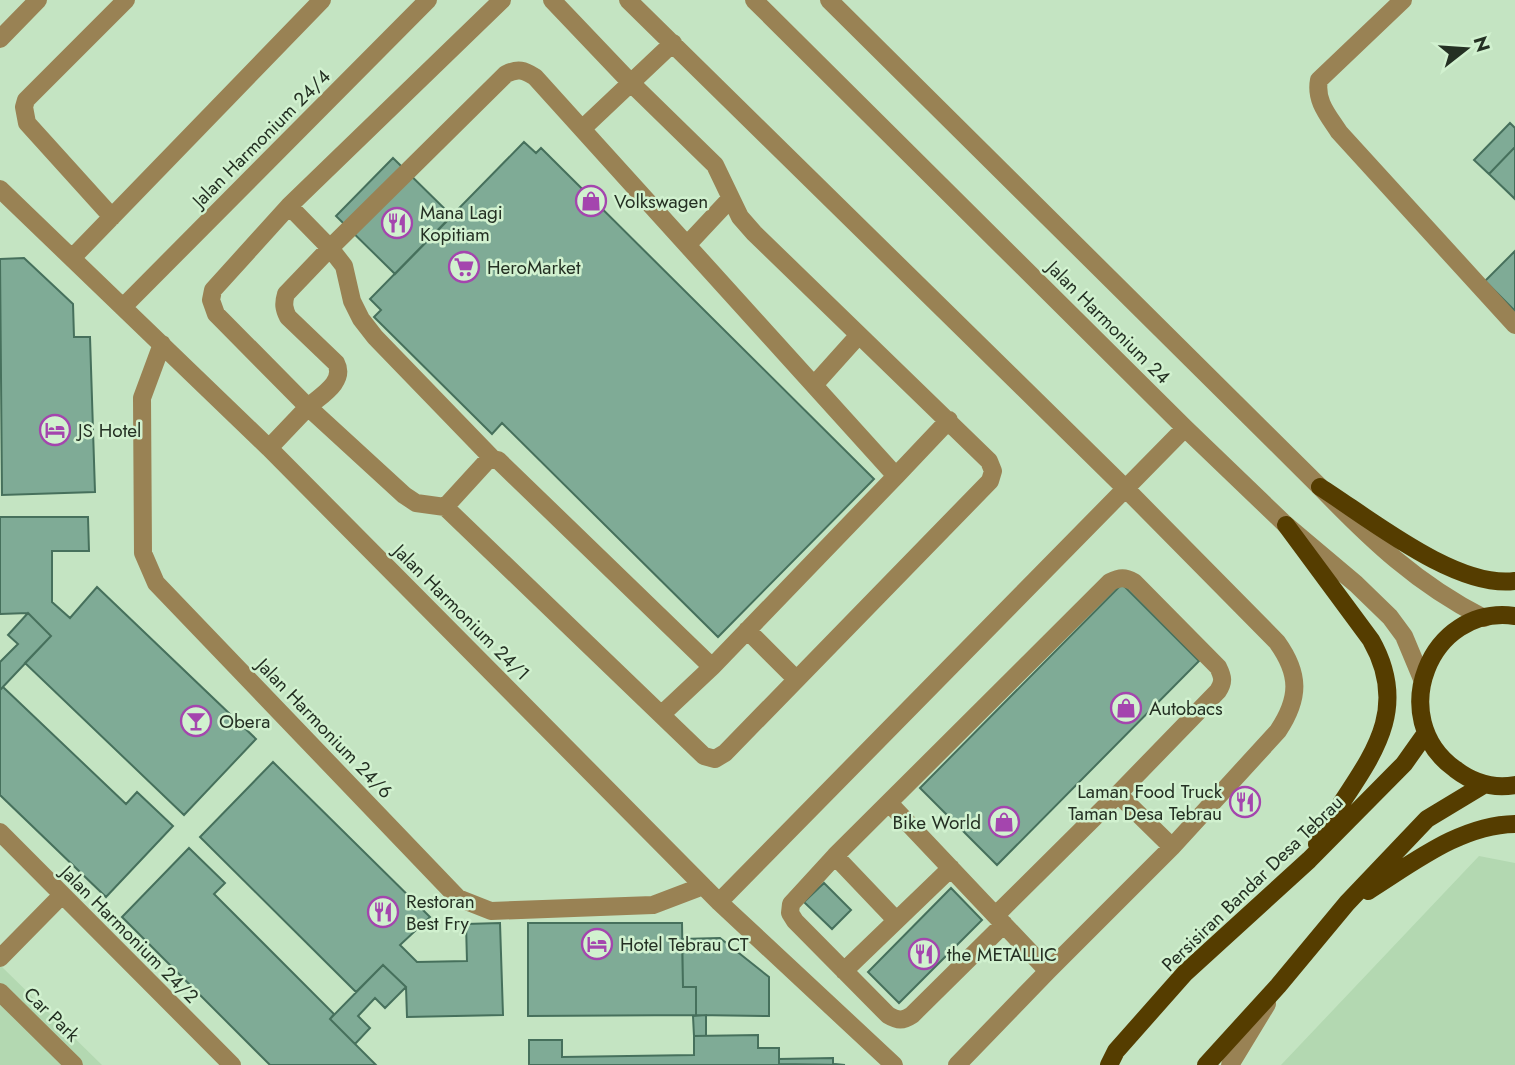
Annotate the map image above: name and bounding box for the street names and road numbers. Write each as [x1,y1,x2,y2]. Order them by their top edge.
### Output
street label: Jalan Harmonium 24/4 [184,63,336,216]
street label: Jalan Harmonium 24 [1039,252,1176,390]
street label: Jalan Harmonium 24/1 [385,536,536,687]
street label: Jalan Harmonium 24/6 [248,650,399,804]
street label: Persisiran Bandar Desa Tebrau [1156,789,1349,977]
street label: Jalan Harmonium 24/2 [52,857,205,1009]
street label: Car Park [18,981,86,1048]

